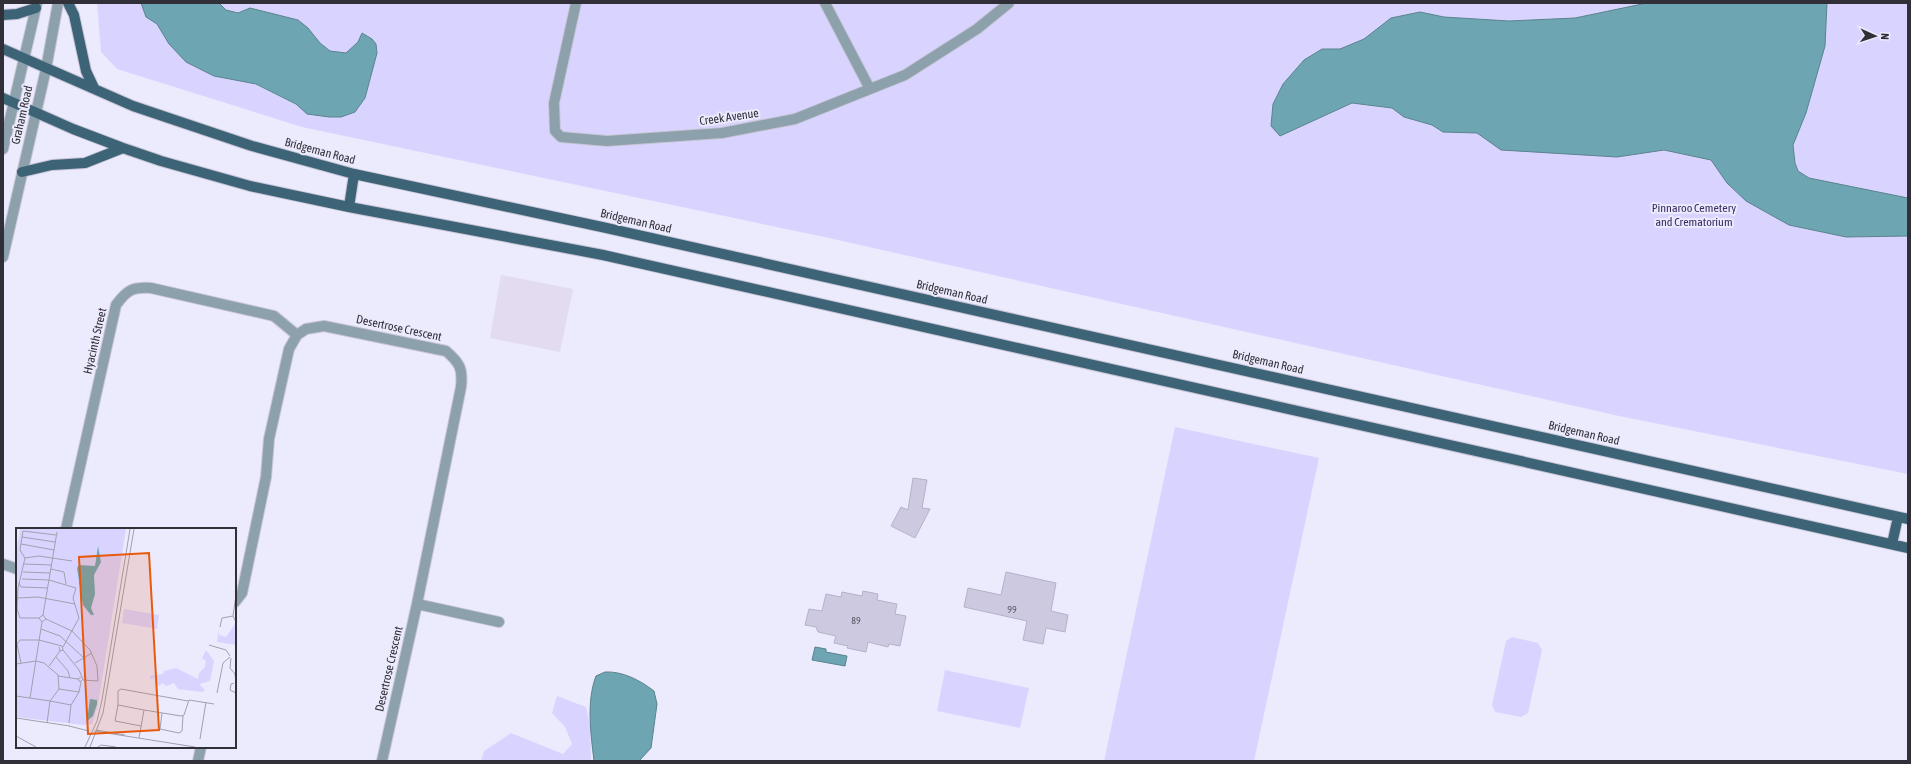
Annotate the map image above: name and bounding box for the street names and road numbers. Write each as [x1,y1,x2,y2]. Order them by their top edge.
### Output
street label: Graham Road [8,84,36,146]
street label: Creek Avenue [698,106,760,128]
street label: Bridgeman Road [283,135,357,167]
street label: Bridgeman Road [599,206,673,236]
street label: Bridgeman Road [915,277,989,307]
street label: Hyacinth Street [81,306,110,376]
street label: Desertrose Crescent [355,312,444,344]
street label: Bridgeman Road [1231,347,1305,377]
street label: Bridgeman Road [1547,418,1621,448]
street label: Desertrose Crescent [372,625,406,713]

